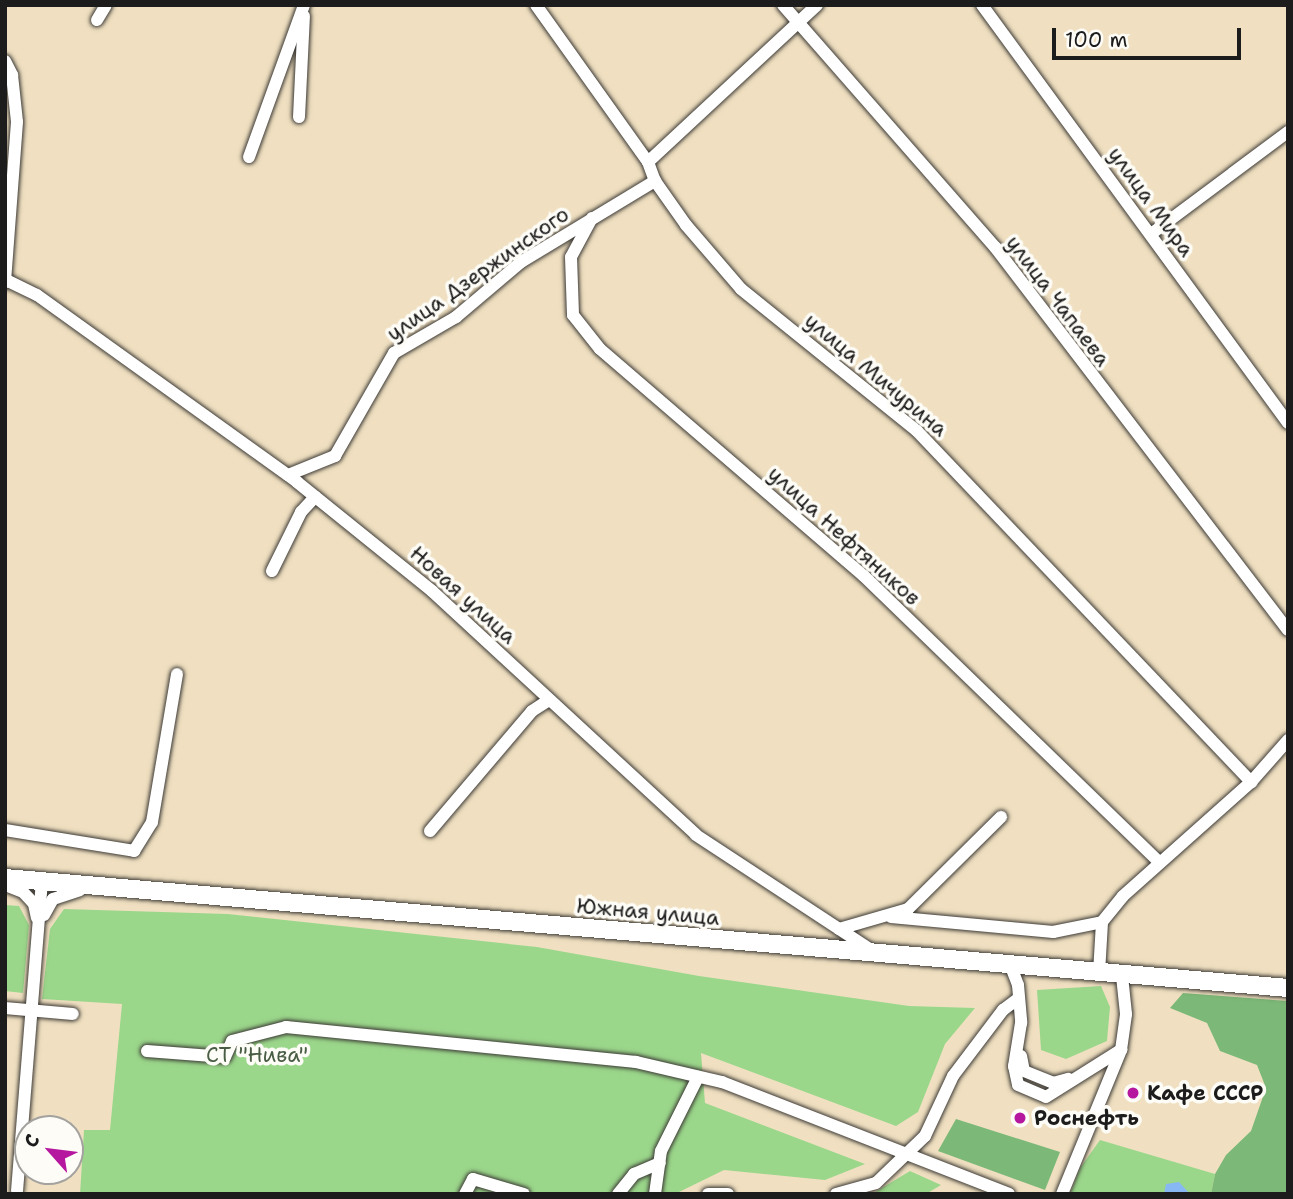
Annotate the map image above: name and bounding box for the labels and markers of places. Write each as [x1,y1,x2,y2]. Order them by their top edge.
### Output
place label: Кафе СССР [1147,1080,1263,1106]
marker: Кафе СССР [1125,1085,1141,1101]
place label: Роснефть [1034,1105,1139,1131]
marker: Роснефть [1012,1110,1028,1126]

